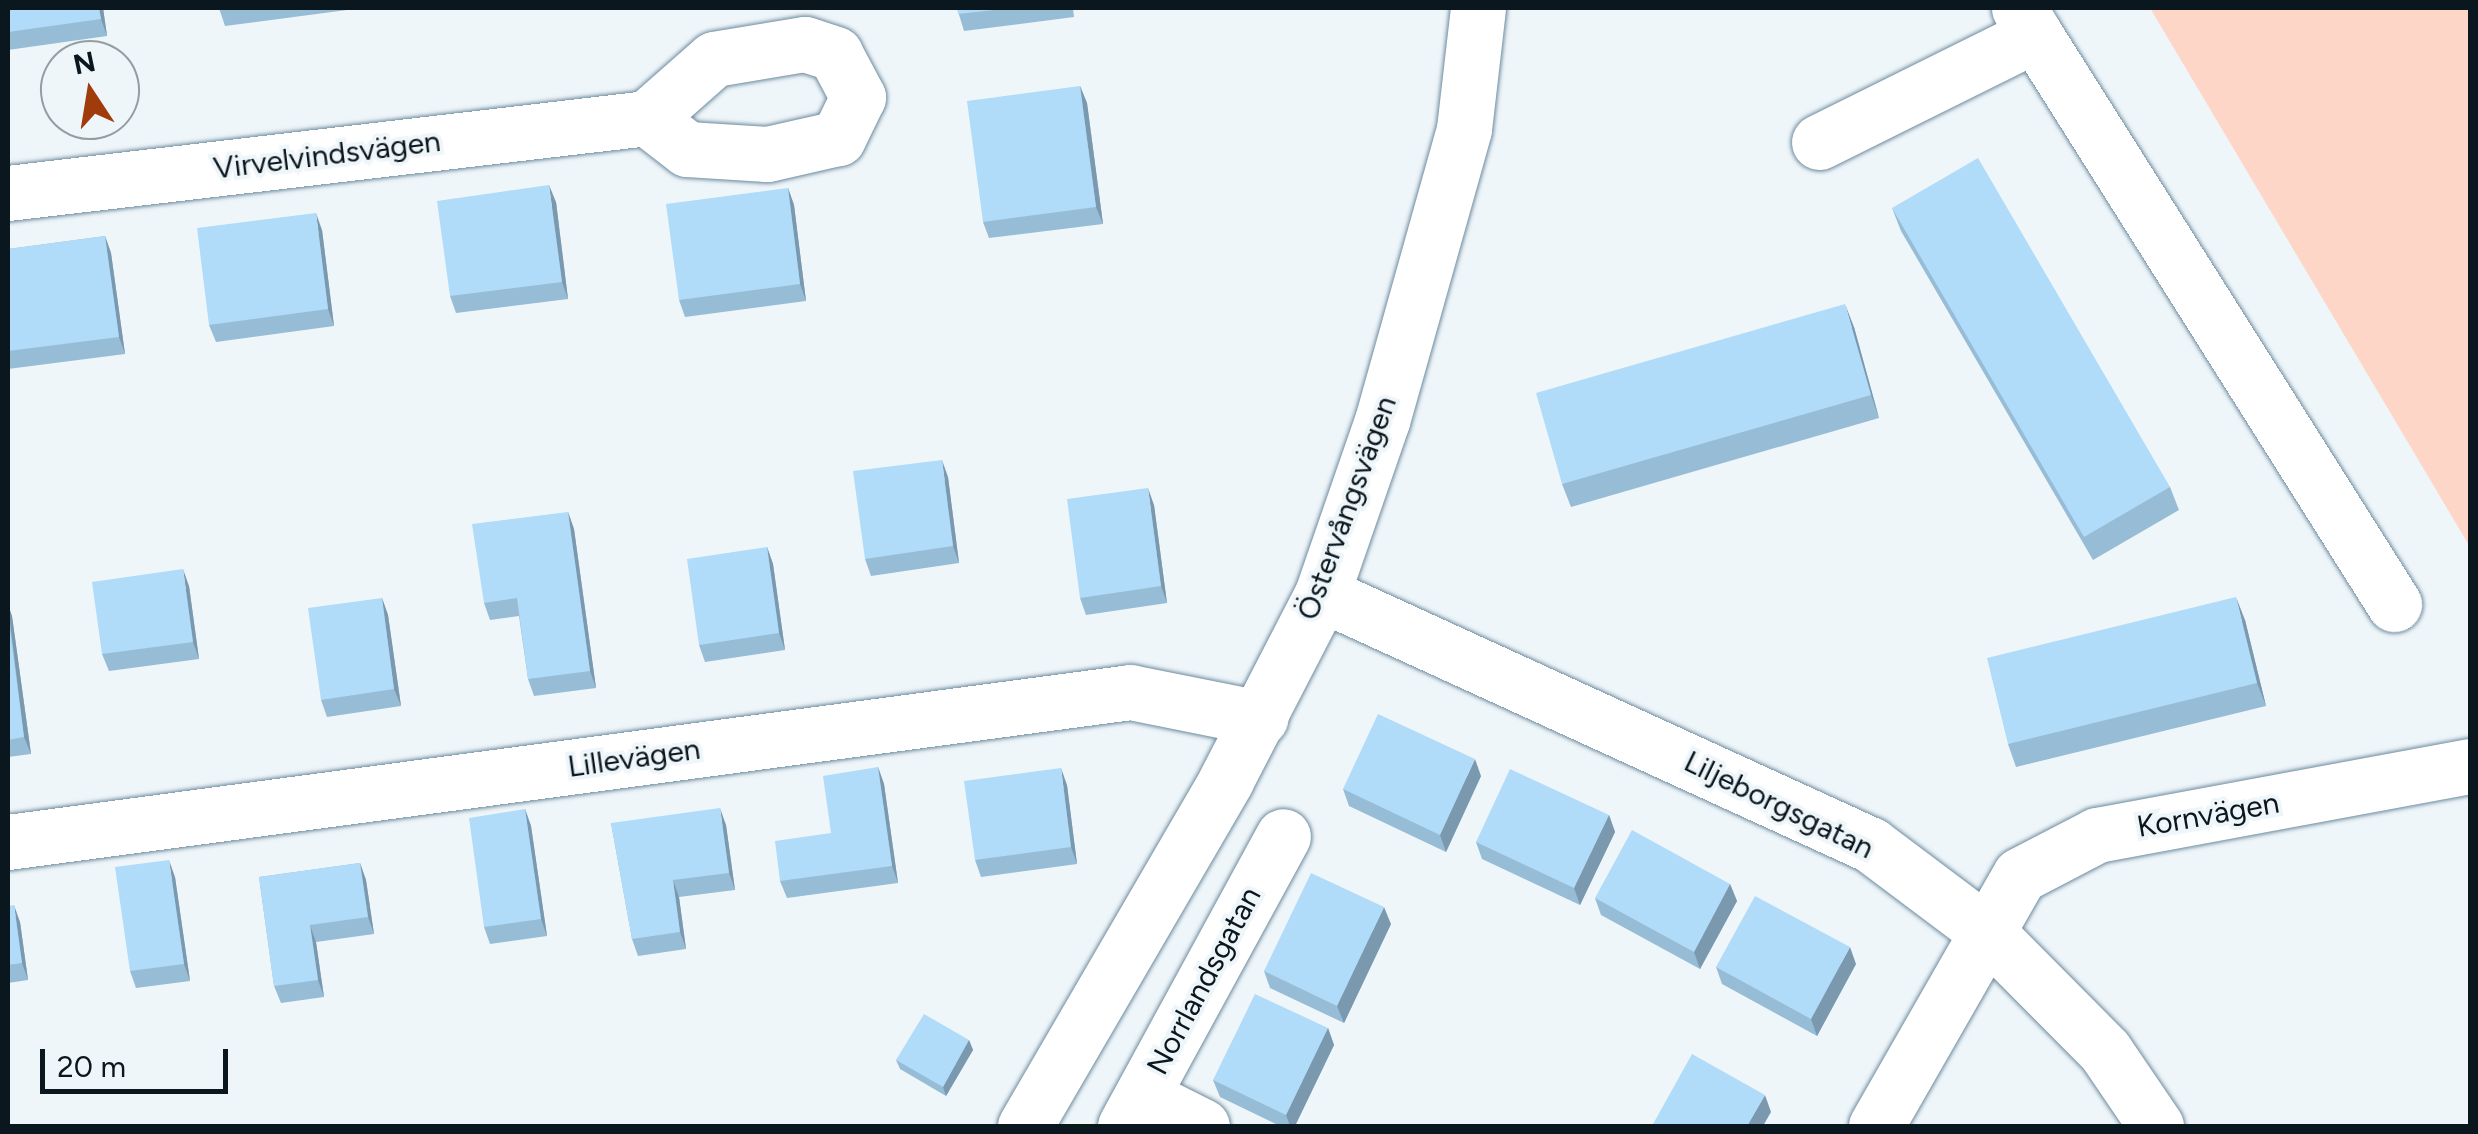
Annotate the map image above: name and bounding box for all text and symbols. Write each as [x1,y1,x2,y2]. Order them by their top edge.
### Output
north arrow [40,40,140,140]
text: N [70,44,98,81]
street label: Virvelvindsvägen [211,123,443,187]
street label: Östervångsvägen [1290,391,1404,625]
street label: Lillevägen [565,731,703,785]
street label: Liljeborgsgatan [1678,744,1880,866]
street label: Kornvägen [2134,785,2282,845]
street label: Norrlandsgatan [1139,881,1269,1081]
scale bar [45,1029,232,1091]
text: 20 m [57,1048,126,1085]

